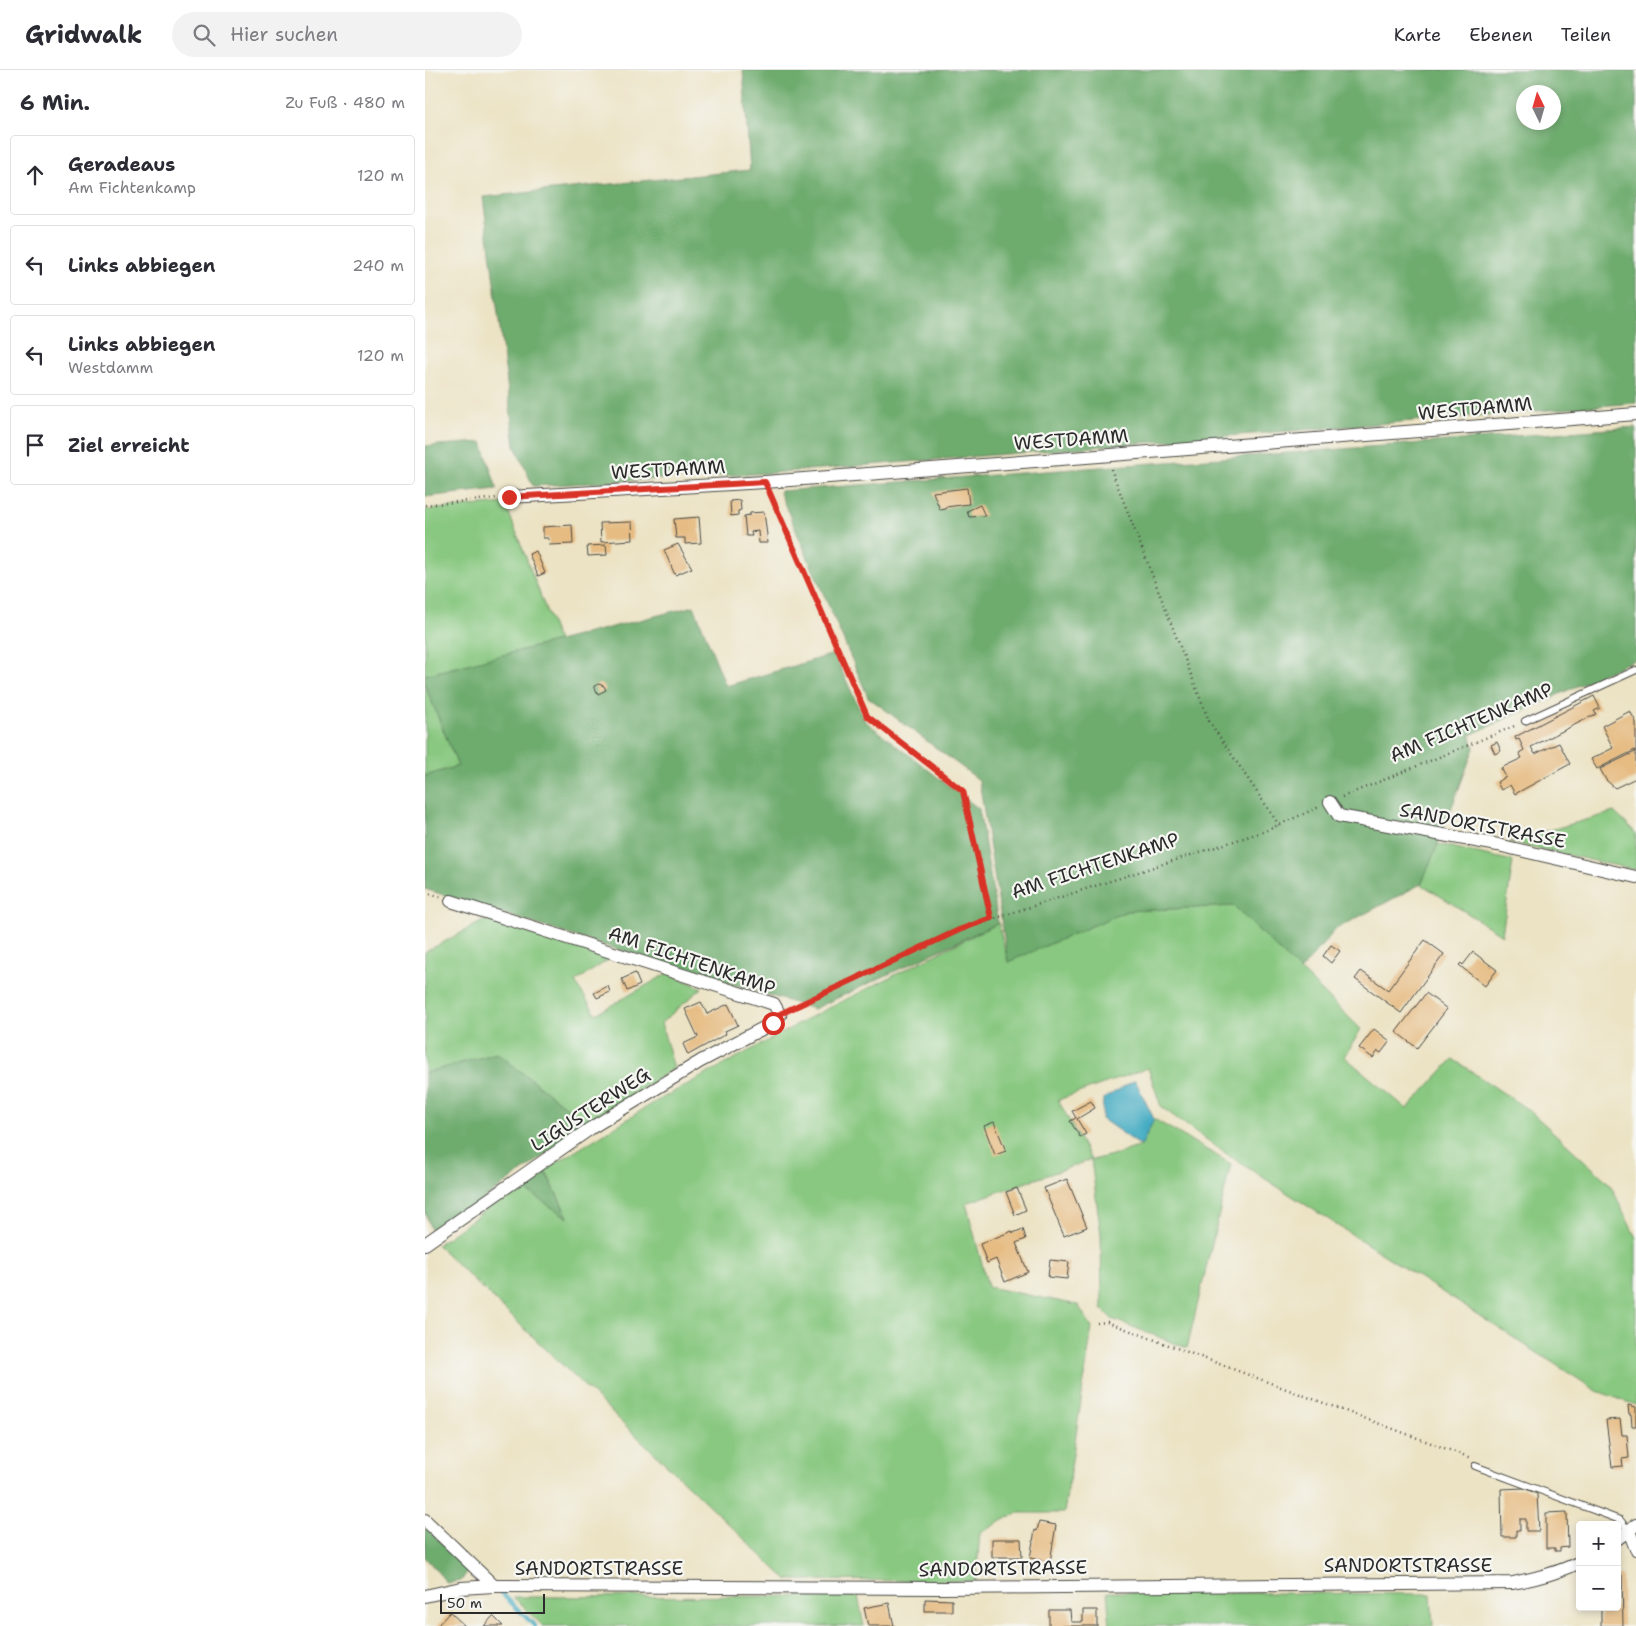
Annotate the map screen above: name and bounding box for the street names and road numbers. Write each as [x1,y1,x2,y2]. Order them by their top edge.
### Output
street label: WESTDAMM [1417,391,1533,426]
street label: WESTDAMM [1013,423,1129,456]
street label: WESTDAMM [610,454,726,485]
street label: AM FICHTENKAMP [1386,677,1557,768]
street label: SANDORTSTRASSE [1398,797,1568,854]
street label: AM FICHTENKAMP [1008,827,1182,904]
street label: AM FICHTENKAMP [605,920,779,1001]
street label: LIGUSTERWEG [526,1061,655,1157]
street label: SANDORTSTRASSE [1324,1553,1492,1578]
street label: SANDORTSTRASSE [918,1555,1088,1582]
street label: SANDORTSTRASSE [515,1556,683,1581]

